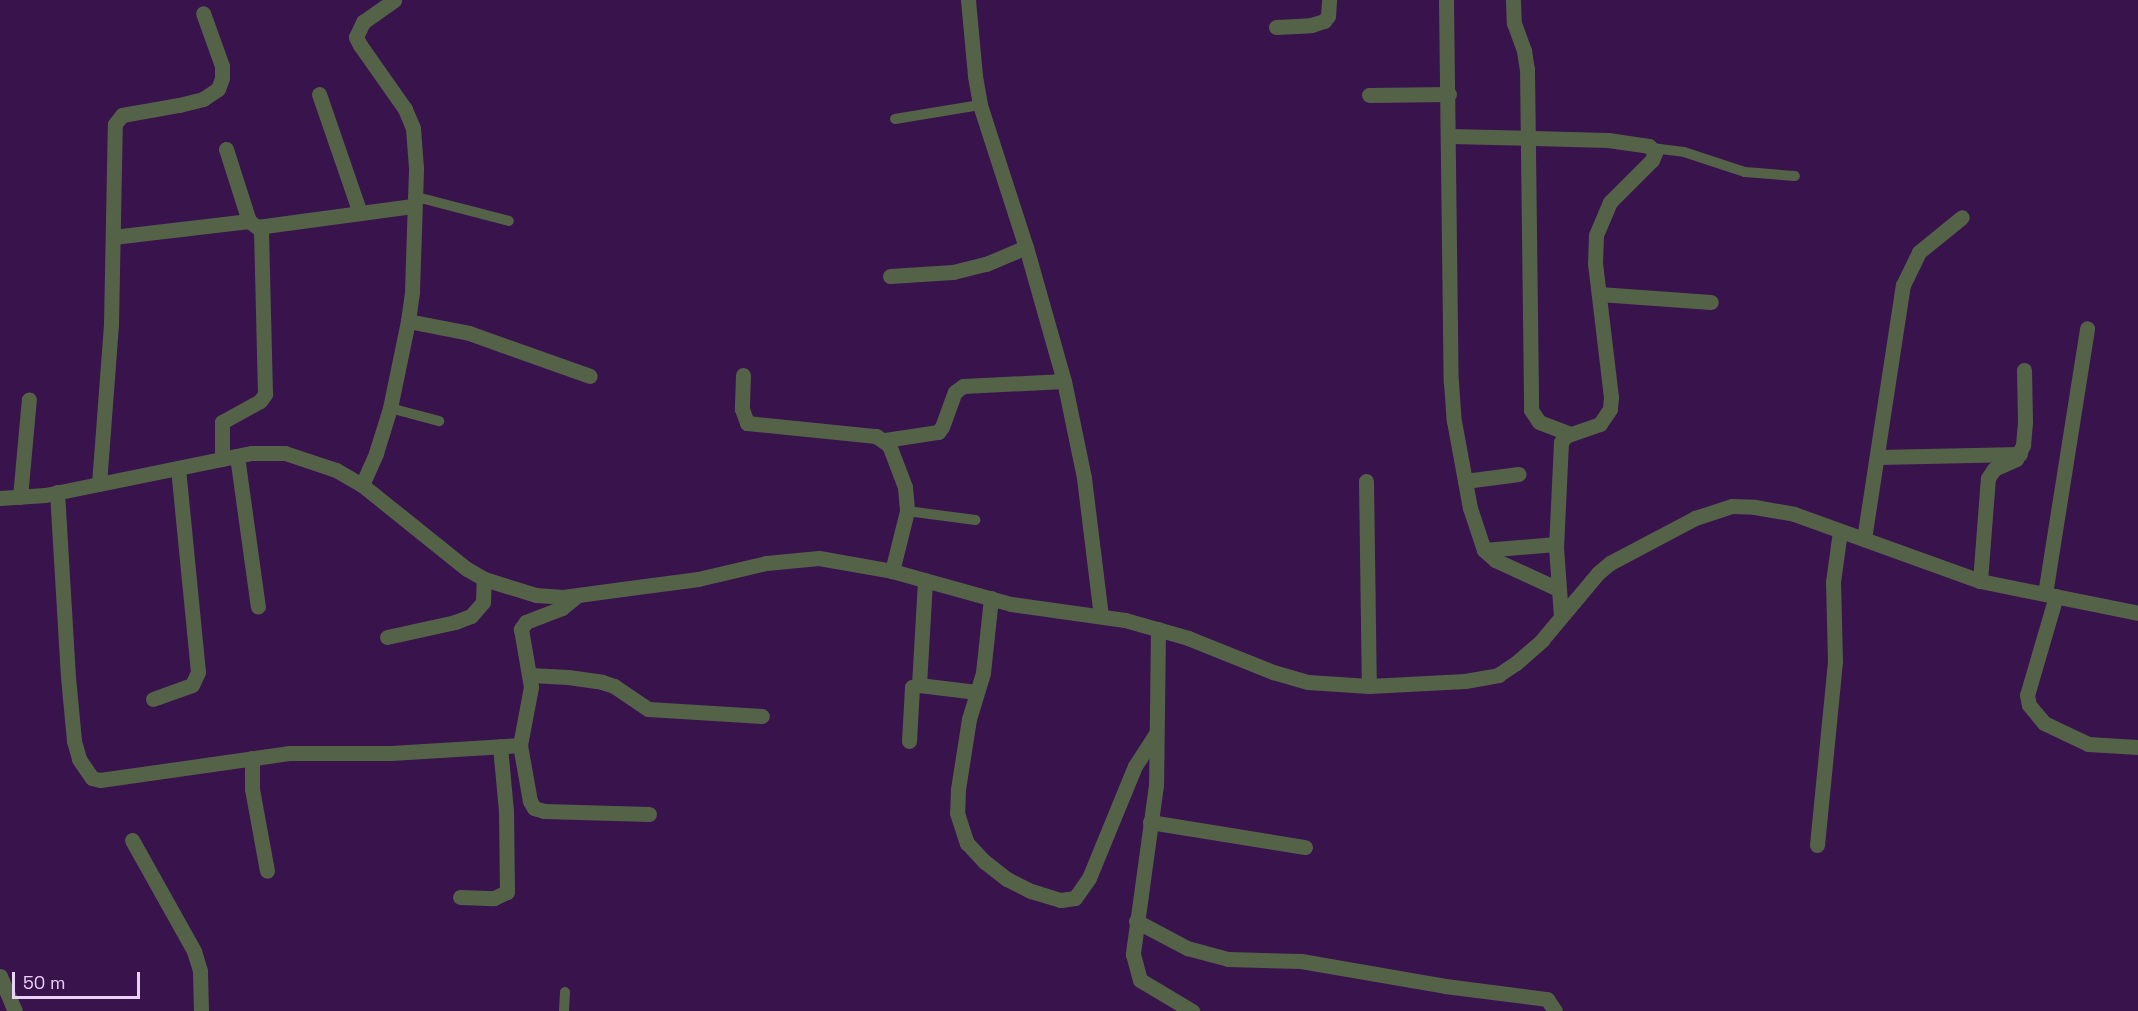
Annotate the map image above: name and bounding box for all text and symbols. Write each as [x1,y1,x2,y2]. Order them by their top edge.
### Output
scale bar [15,960,142,998]
text: 50 m [23,971,65,994]

